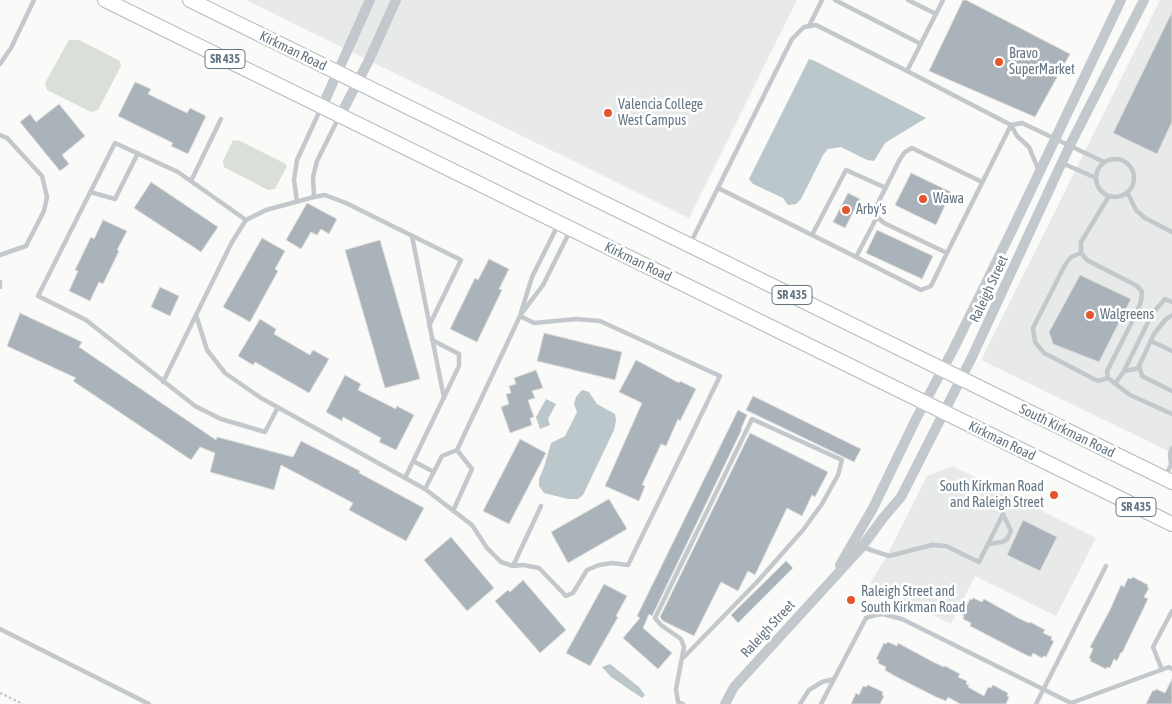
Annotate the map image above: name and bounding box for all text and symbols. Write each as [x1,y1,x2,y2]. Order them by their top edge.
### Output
street label: Kirkman Road [257,28,329,74]
place label: Bravo SuperMarket [1009,46,1075,78]
road number: SR 435 [205,50,245,68]
marker: Bravo SuperMarket [993,56,1005,68]
place label: Valencia College West Campus [618,97,703,130]
marker: Valencia College West Campus [602,107,614,119]
place label: Wawa [933,191,964,207]
marker: Wawa [917,193,929,205]
place label: Arby's [856,202,886,218]
marker: Arby's [840,204,852,216]
street label: Kirkman Road [602,239,674,285]
street label: Raleigh Street [966,253,1012,325]
road number: SR 435 [772,286,812,304]
place label: Walgreens [1100,307,1154,323]
marker: Walgreens [1084,309,1096,321]
street label: South Kirkman Road [1016,401,1118,461]
street label: Kirkman Road [966,418,1038,464]
place label: South Kirkman Road and Raleigh Street [940,479,1044,512]
marker: South Kirkman Road and Raleigh Street [1048,489,1060,501]
road number: SR 435 [1116,498,1156,516]
place label: Raleigh Street and South Kirkman Road [861,584,965,616]
marker: Raleigh Street and South Kirkman Road [845,594,857,606]
street label: Raleigh Street [737,597,799,661]

